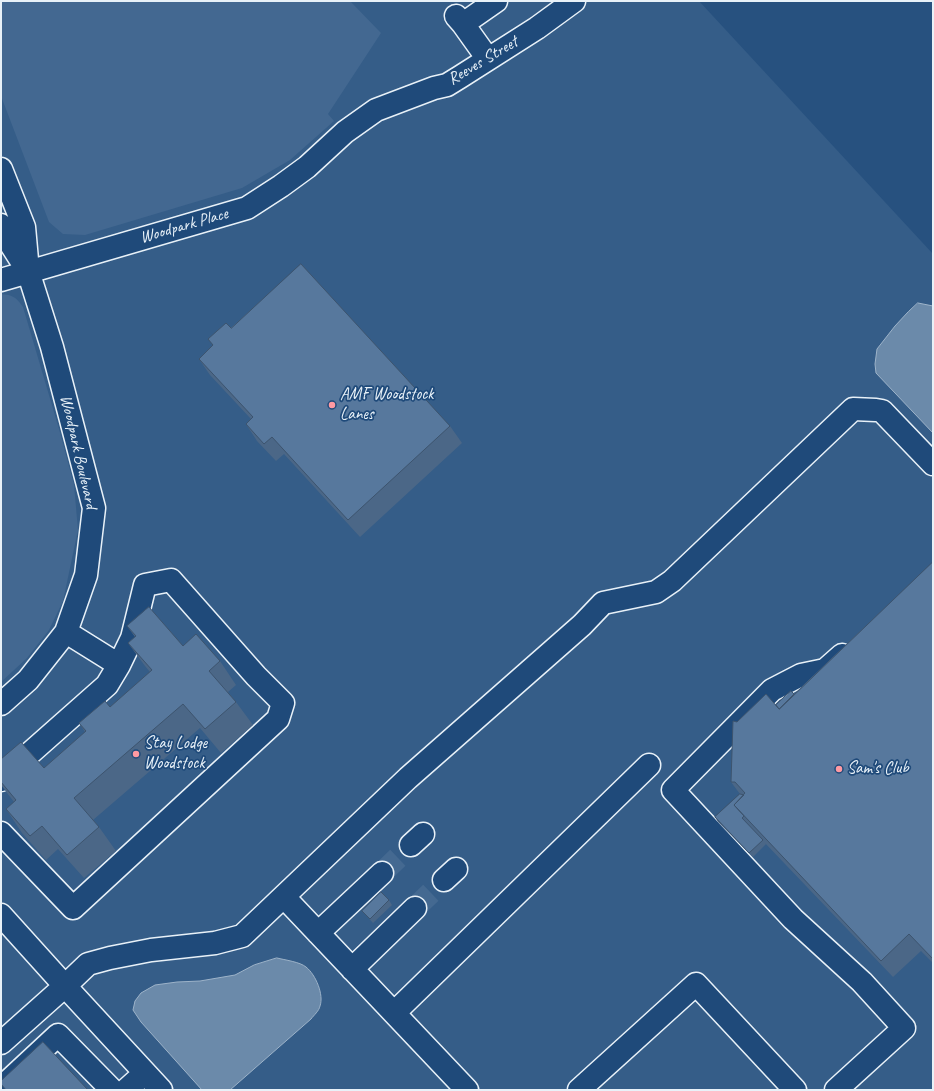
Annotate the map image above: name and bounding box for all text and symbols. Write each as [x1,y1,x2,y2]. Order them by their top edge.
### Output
street label: Reeves Street [444,32,522,90]
street label: Woodpark Place [138,204,230,248]
place label: AMF Woodstock Lanes [340,385,434,425]
street label: Woodpark Boulevard [55,393,101,511]
marker: AMF Woodstock Lanes [327,400,337,410]
place label: Stay Lodge Woodstock [144,734,207,774]
marker: Stay Lodge Woodstock [131,749,141,759]
place label: Sam's Club [847,759,909,779]
marker: Sam's Club [834,764,844,774]

